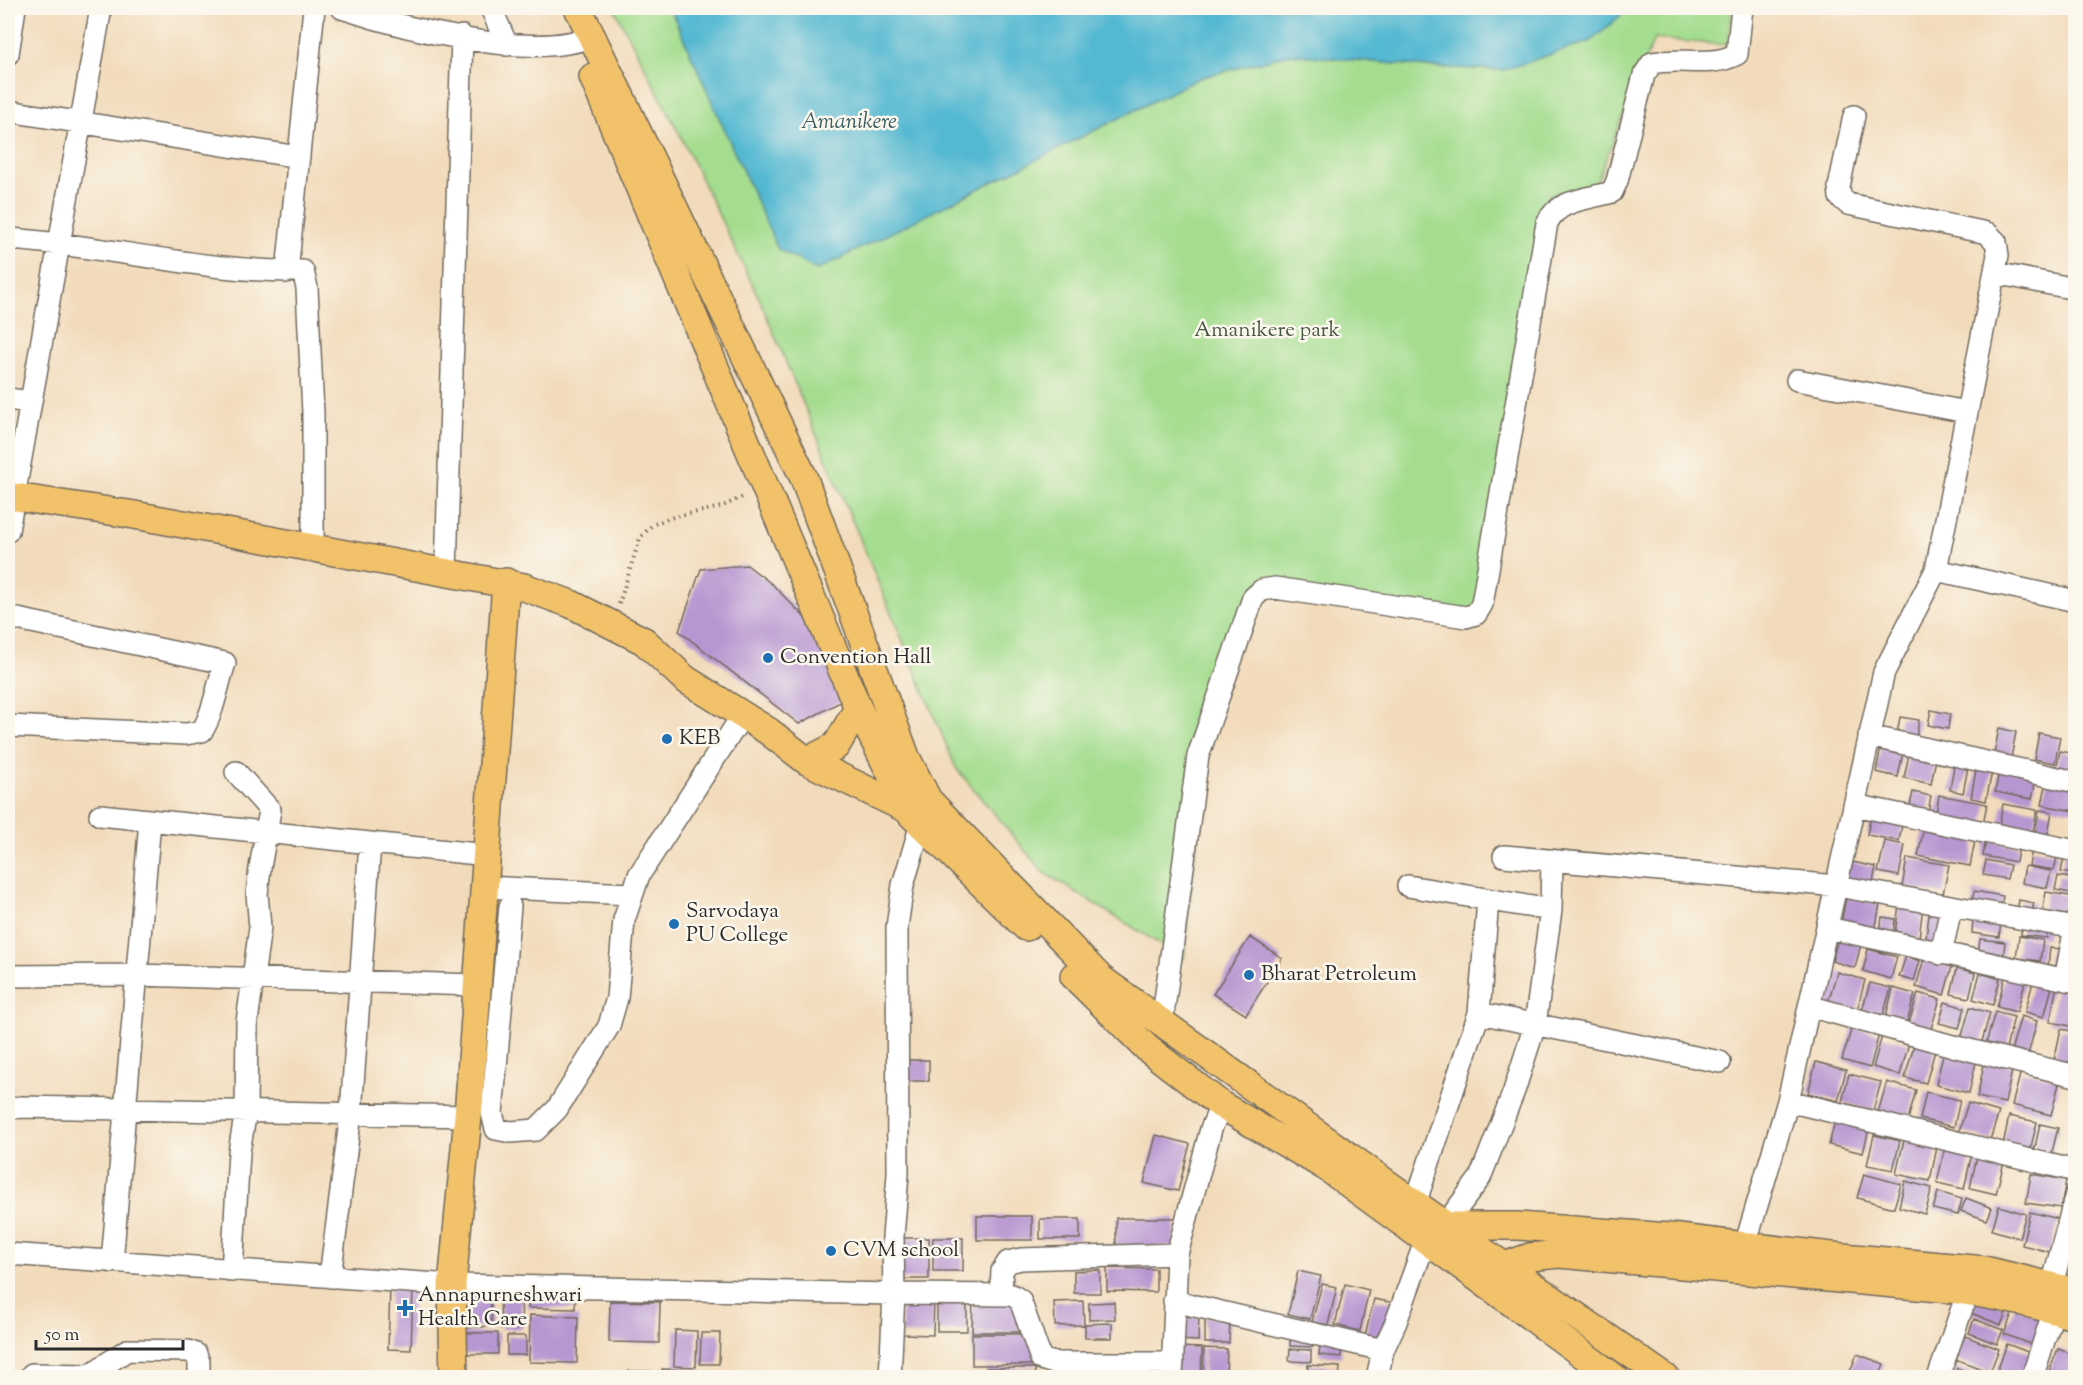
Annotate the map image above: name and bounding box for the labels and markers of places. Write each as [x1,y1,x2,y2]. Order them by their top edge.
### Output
place label: Convention Hall [780,643,932,673]
marker: Convention Hall [761,651,775,665]
place label: KEB [679,724,720,754]
marker: KEB [660,732,674,746]
place label: Sarvodaya PU College [686,897,788,951]
marker: Sarvodaya PU College [667,917,681,931]
place label: Bharat Petroleum [1261,960,1417,990]
marker: Bharat Petroleum [1242,968,1256,982]
place label: CVM school [843,1236,959,1266]
marker: CVM school [824,1244,838,1258]
place label: Annapurneshwari Health Care [418,1281,582,1335]
marker: Annapurneshwari Health Care [396,1299,414,1317]

